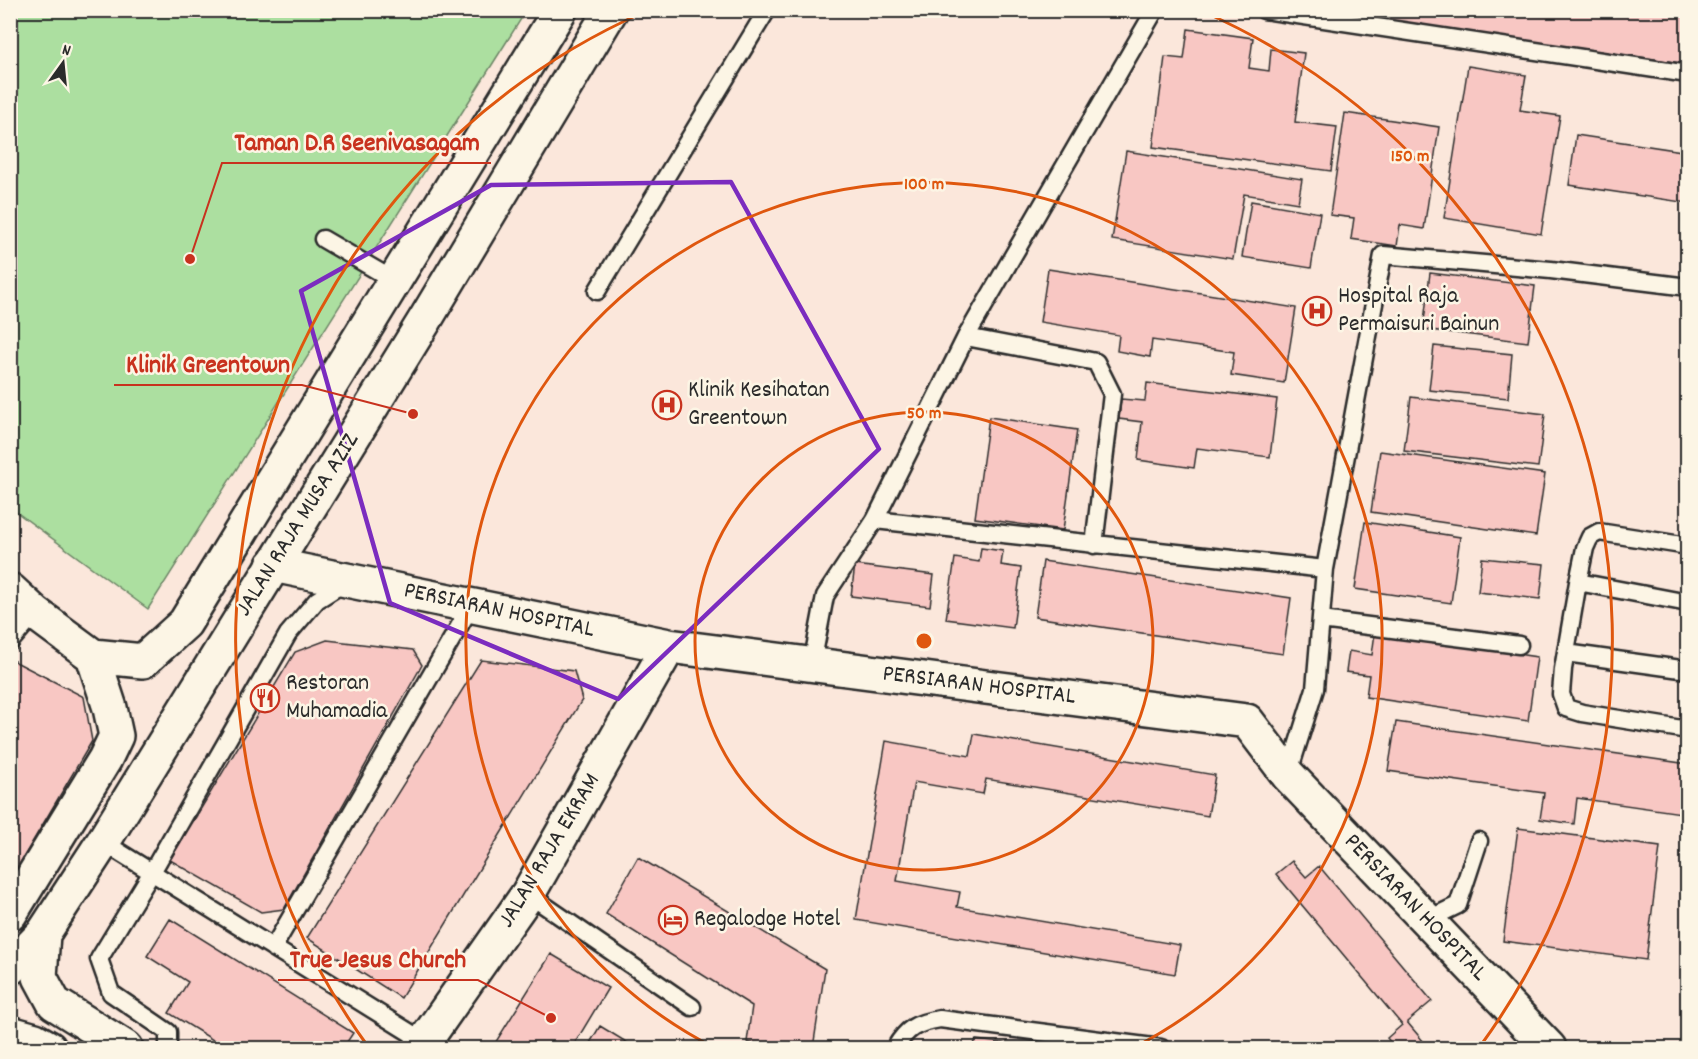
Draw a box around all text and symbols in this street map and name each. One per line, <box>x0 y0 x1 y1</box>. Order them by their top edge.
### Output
north arrow <box>33 33 93 93</box>
text: N <box>59 39 73 63</box>
callout: Taman D.R Seenivasagam <box>222 119 491 163</box>
text: Taman D.R Seenivasagam <box>234 126 480 163</box>
text: 150 m <box>1391 145 1429 170</box>
text: 100 m <box>904 173 944 198</box>
place label: Hospital Raja Permaisuri Bainun <box>1338 280 1499 342</box>
hospital icon: Hospital Raja Permaisuri Bainun <box>1301 295 1333 327</box>
callout: Klinik Greentown <box>114 341 302 385</box>
text: Klinik Greentown <box>126 348 290 385</box>
place label: Klinik Kesihatan Greentown <box>688 374 830 436</box>
hospital icon: Klinik Kesihatan Greentown <box>651 389 683 421</box>
text: 50 m <box>907 402 941 427</box>
street label: JALAN RAJA MUSA AZIZ <box>228 426 368 623</box>
street label: PERSIARAN HOSPITAL <box>400 574 598 648</box>
centre of rings <box>914 631 934 651</box>
street label: PERSIARAN HOSPITAL <box>881 657 1078 715</box>
place label: Restoran Muhamadia <box>286 667 388 729</box>
restaurant icon: Restoran Muhamadia <box>249 682 281 714</box>
street label: JALAN RAJA EKRAM <box>490 767 610 935</box>
street label: PERSIARAN HOSPITAL <box>1335 826 1495 990</box>
place label: Regalodge Hotel <box>694 903 841 937</box>
hotel icon: Regalodge Hotel <box>657 904 689 936</box>
callout: True Jesus Church <box>278 936 478 980</box>
text: True Jesus Church <box>290 943 466 980</box>

